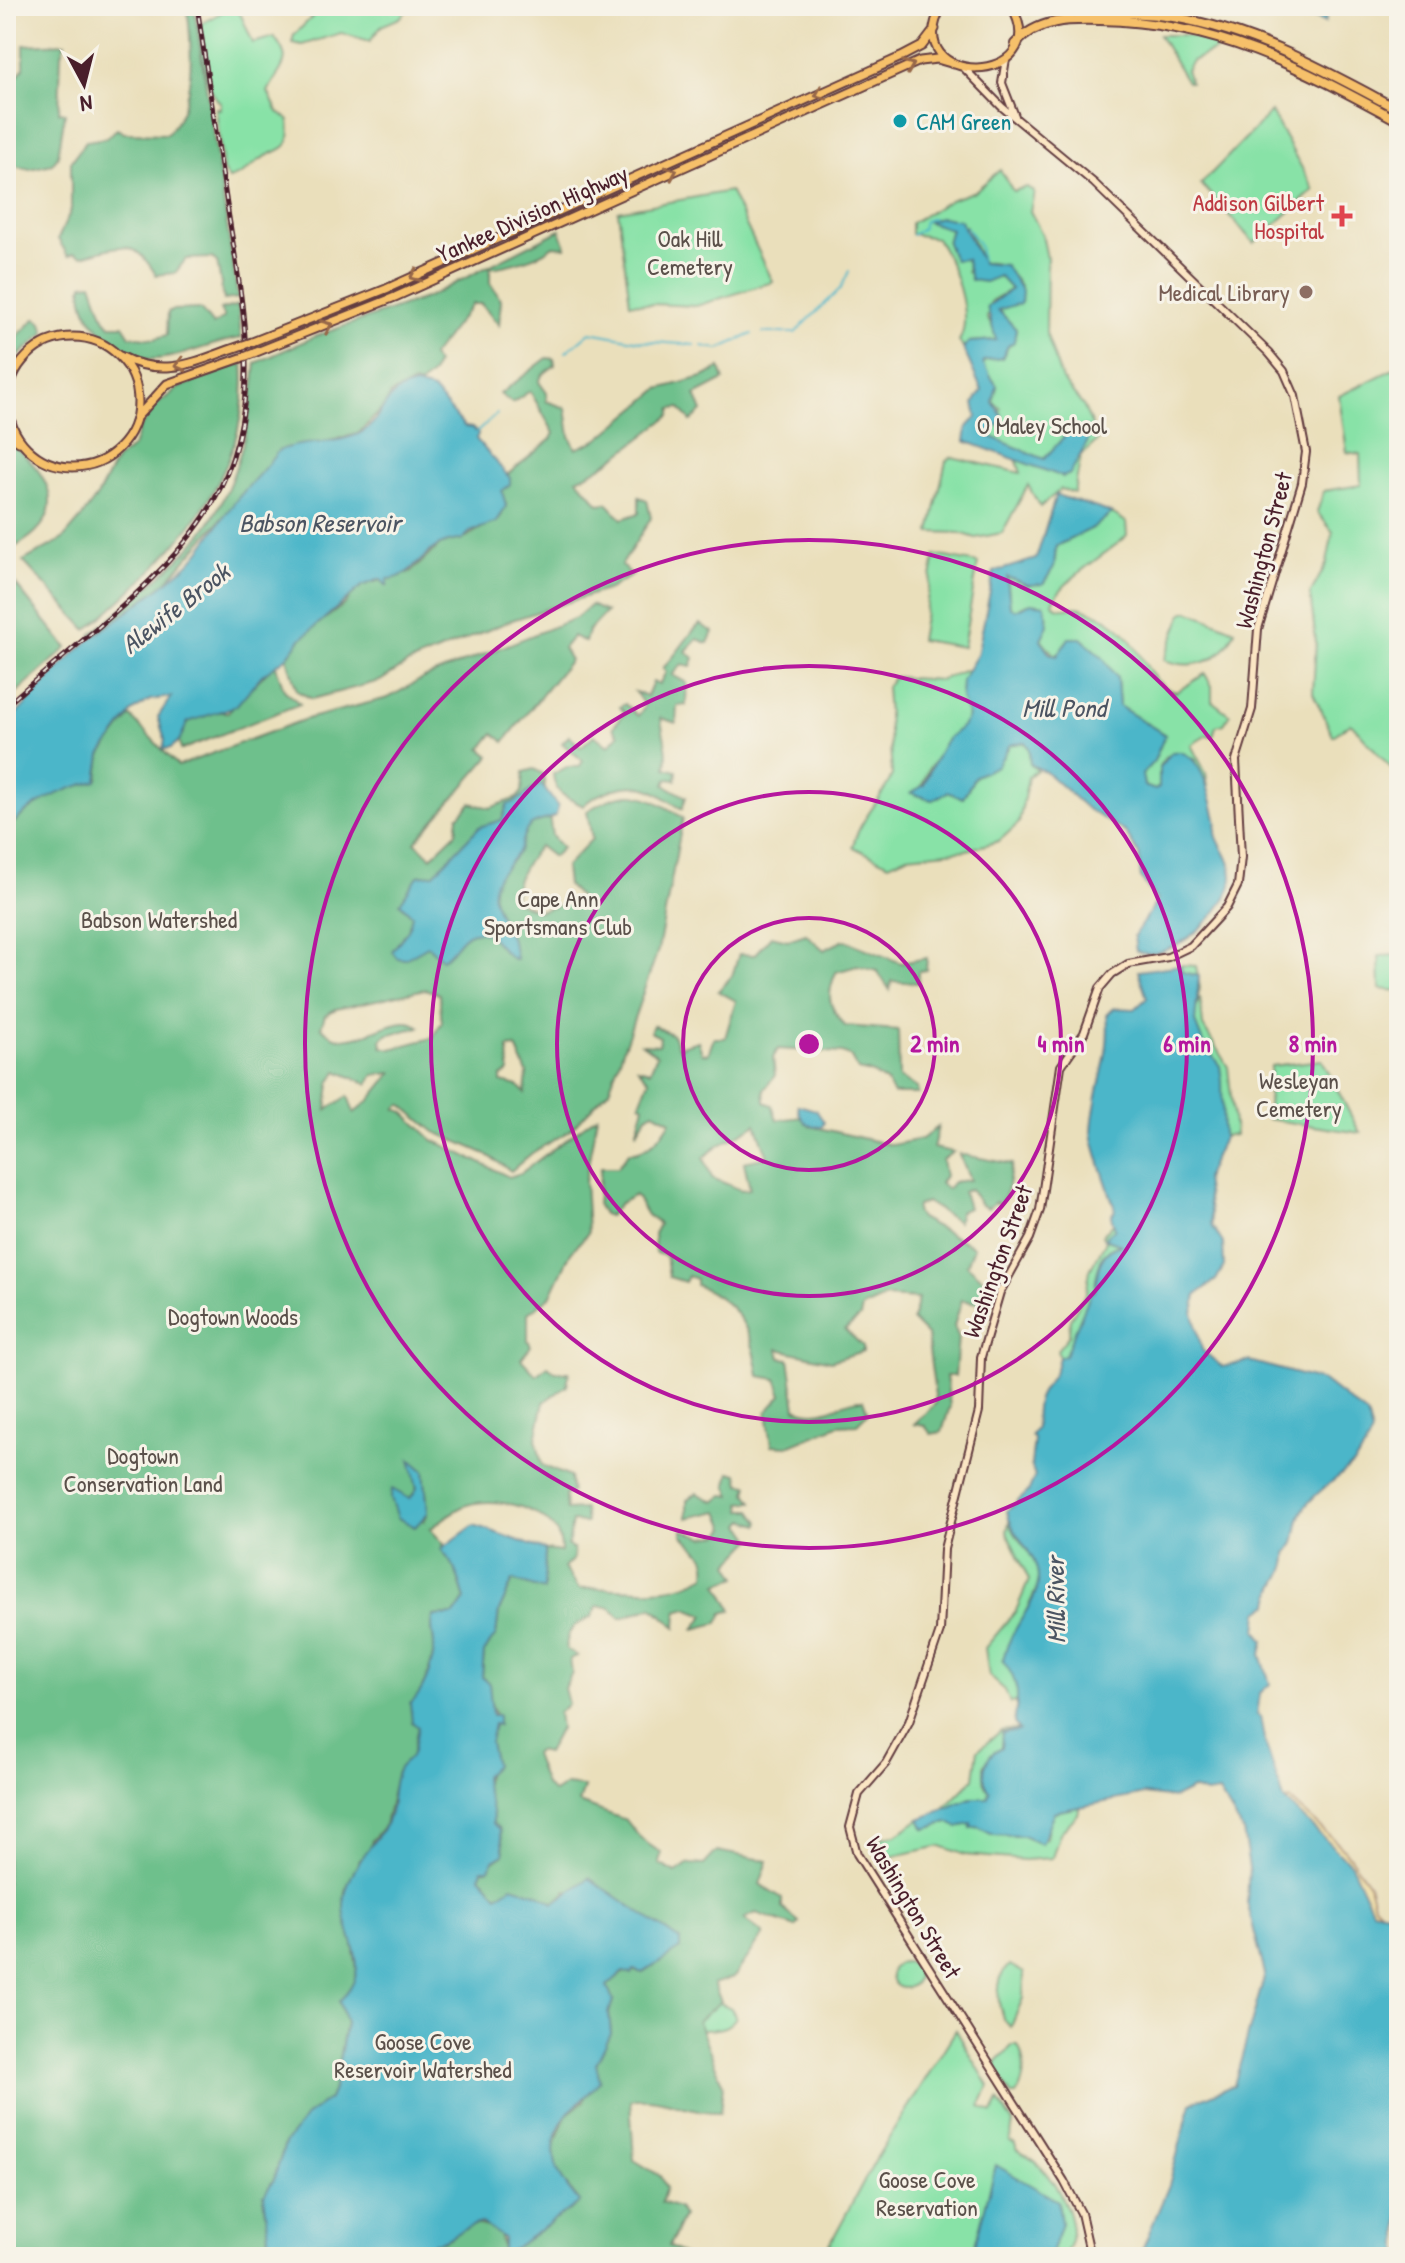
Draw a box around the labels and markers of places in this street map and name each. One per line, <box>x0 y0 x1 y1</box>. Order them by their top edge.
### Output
place label: CAM Green <box>916 105 1011 137</box>
marker: CAM Green <box>891 112 909 130</box>
place label: Addison Gilbert Hospital <box>1193 186 1325 246</box>
marker: Addison Gilbert Hospital <box>1331 205 1353 227</box>
place label: Medical Library <box>1159 276 1290 308</box>
marker: Medical Library <box>1297 283 1315 301</box>
centre of rings <box>795 1030 823 1058</box>

